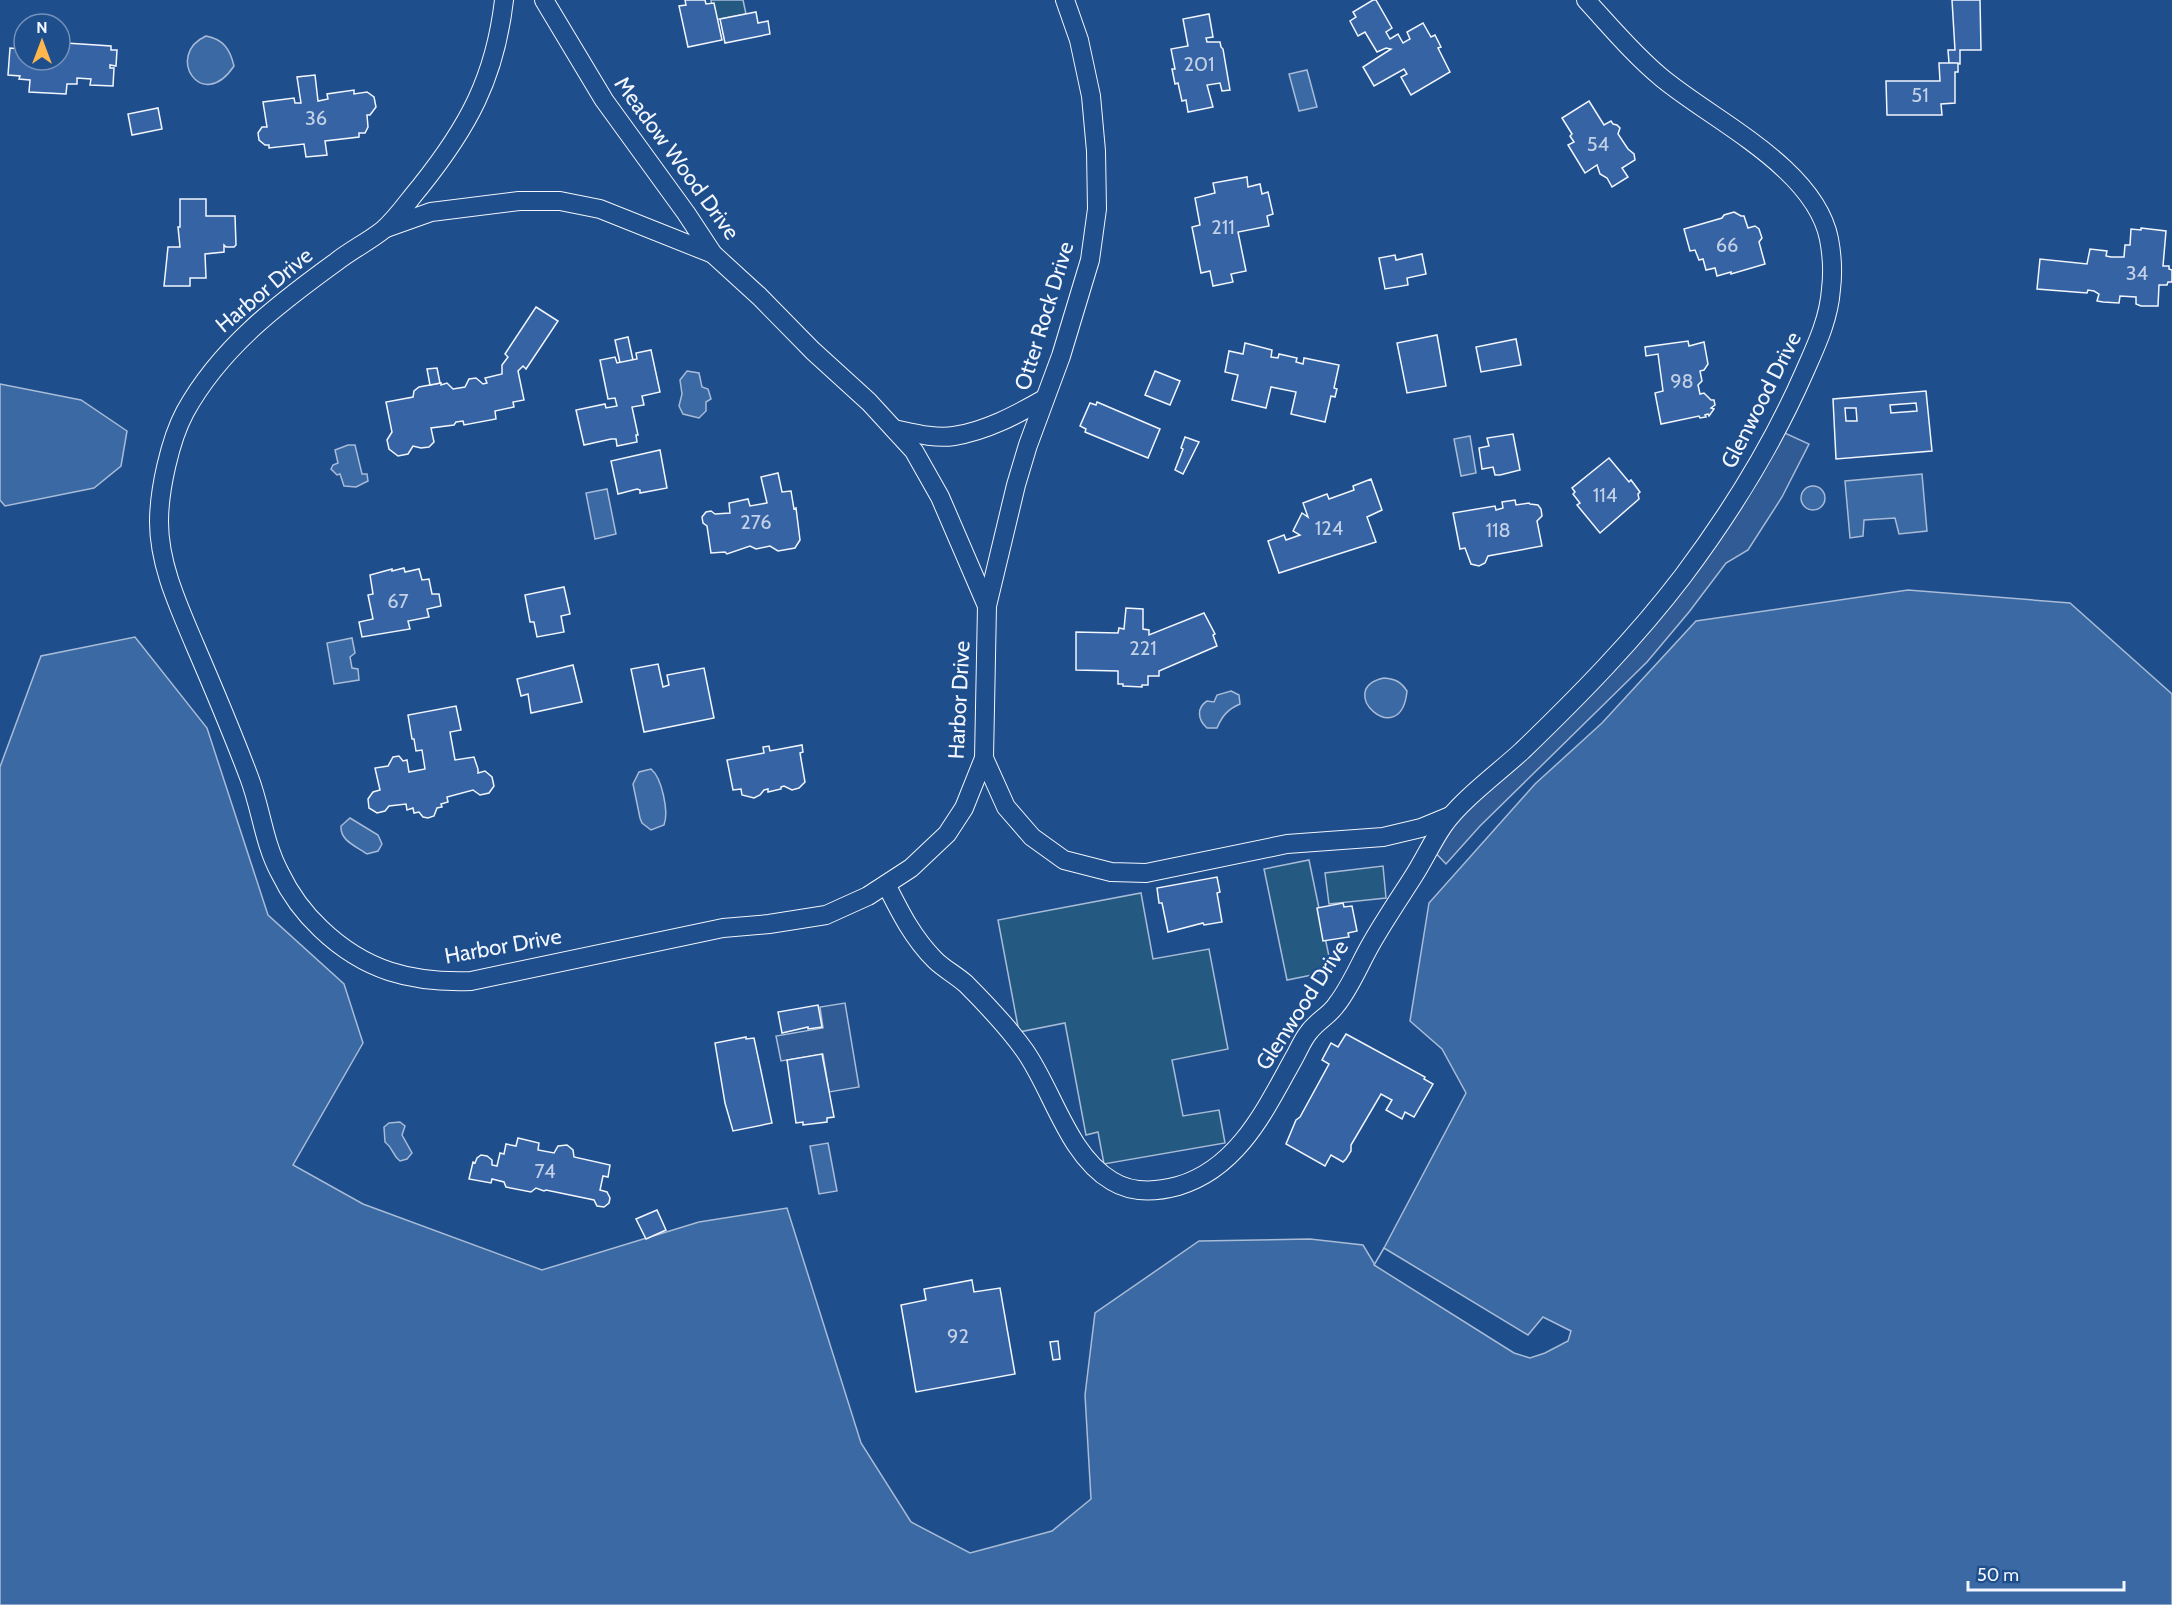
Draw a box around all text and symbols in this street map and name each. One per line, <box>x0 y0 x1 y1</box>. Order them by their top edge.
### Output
north arrow <box>12 12 72 72</box>
text: N <box>36 18 48 37</box>
house number: 201 <box>1184 52 1214 76</box>
street label: Meadow Wood Drive <box>609 71 745 245</box>
house number: 51 <box>1911 83 1929 107</box>
house number: 36 <box>305 106 327 130</box>
house number: 54 <box>1587 132 1610 156</box>
house number: 211 <box>1211 215 1235 239</box>
house number: 66 <box>1716 233 1738 257</box>
street label: Otter Rock Drive <box>1009 238 1079 394</box>
street label: Harbor Drive <box>210 242 318 338</box>
house number: 34 <box>2126 261 2149 285</box>
street label: Glenwood Drive <box>1715 327 1807 473</box>
house number: 98 <box>1670 369 1694 393</box>
house number: 114 <box>1593 483 1618 507</box>
house number: 276 <box>740 510 772 534</box>
house number: 124 <box>1315 516 1344 540</box>
house number: 118 <box>1485 518 1511 542</box>
house number: 67 <box>387 589 409 613</box>
house number: 221 <box>1129 636 1157 660</box>
street label: Harbor Drive <box>942 640 976 760</box>
street label: Harbor Drive <box>442 922 564 970</box>
street label: Glenwood Drive <box>1250 935 1354 1075</box>
house number: 74 <box>535 1159 556 1183</box>
house number: 92 <box>947 1324 969 1348</box>
scale bar <box>1968 1554 2124 1592</box>
text: 50 m <box>1977 1564 2019 1586</box>

